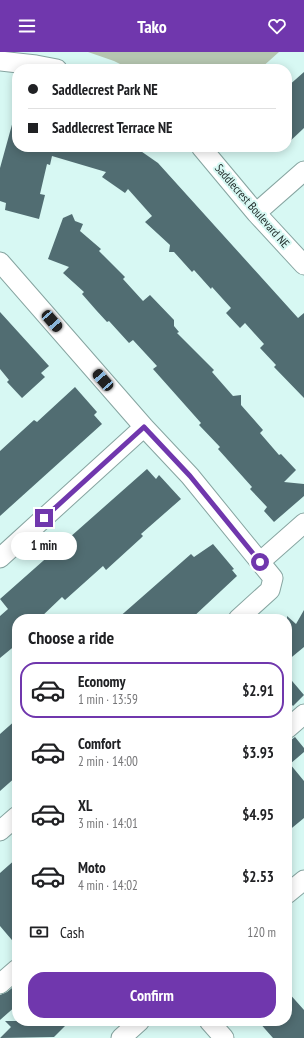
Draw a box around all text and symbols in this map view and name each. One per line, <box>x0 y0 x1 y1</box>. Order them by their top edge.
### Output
icon: menu <box>16 15 38 37</box>
text: Tako <box>137 15 167 38</box>
icon: heart <box>266 15 288 37</box>
text: Saddlecrest Park NE <box>52 80 158 99</box>
text: Saddlecrest Terrace NE <box>52 118 173 137</box>
street label: Saddlecrest Boulevard NE <box>212 161 293 251</box>
car <box>40 308 64 334</box>
car <box>91 367 115 393</box>
route end <box>35 509 53 527</box>
callout: 1 min <box>11 532 77 560</box>
text: 1 min <box>31 537 57 554</box>
route start <box>251 553 269 571</box>
text: Choose a ride <box>28 626 114 649</box>
icon: car <box>30 672 66 708</box>
text: Economy <box>78 672 126 691</box>
text: $2.91 <box>242 681 274 700</box>
text: 1 min · 13:59 <box>78 691 138 708</box>
icon: car <box>30 734 66 770</box>
text: Comfort <box>78 734 121 753</box>
text: $3.93 <box>242 743 274 762</box>
text: 2 min · 14:00 <box>78 753 138 770</box>
icon: car <box>30 796 66 832</box>
text: XL <box>78 796 92 815</box>
text: $4.95 <box>242 805 274 824</box>
text: 3 min · 14:01 <box>78 815 138 832</box>
icon: car <box>30 858 66 894</box>
text: Moto <box>78 858 106 877</box>
text: $2.53 <box>242 867 274 886</box>
text: 4 min · 14:02 <box>78 877 138 894</box>
icon: cash <box>28 921 50 943</box>
text: Cash <box>60 923 84 942</box>
text: 120 m <box>247 924 276 941</box>
button: Confirm <box>28 972 276 1018</box>

